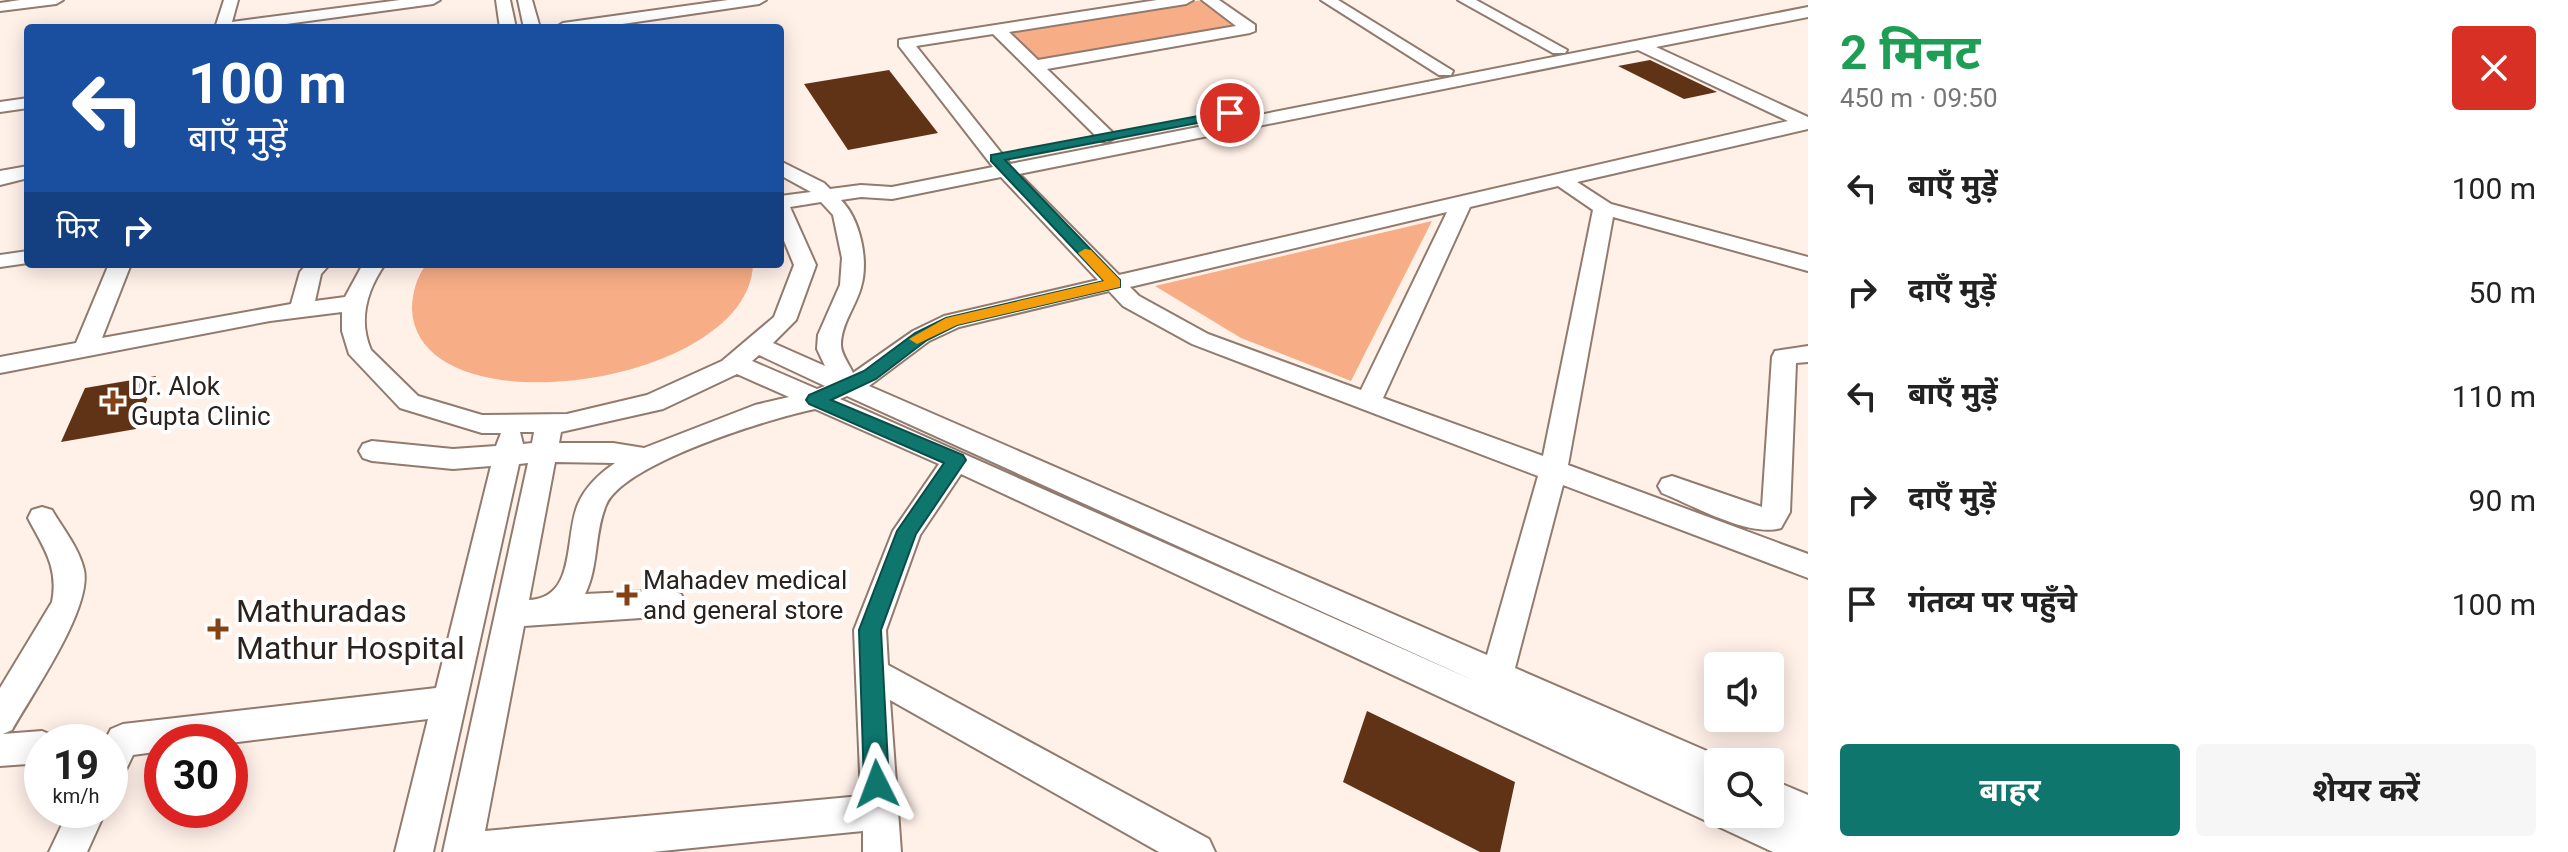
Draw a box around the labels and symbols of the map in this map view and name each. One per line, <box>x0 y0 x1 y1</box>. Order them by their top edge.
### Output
pin <box>1196 79 1264 147</box>
place label: Dr. Alok Gupta Clinic <box>131 371 271 431</box>
marker: Dr. Alok Gupta Clinic <box>102 390 124 412</box>
place label: Mahadev medical and general store <box>643 565 847 625</box>
marker: Mahadev medical and general store <box>618 586 636 604</box>
place label: Mathuradas Mathur Hospital <box>236 592 465 667</box>
marker: Mathuradas Mathur Hospital <box>207 618 229 640</box>
speed limit sign: 30 <box>144 724 248 828</box>
position arrow <box>835 742 919 826</box>

